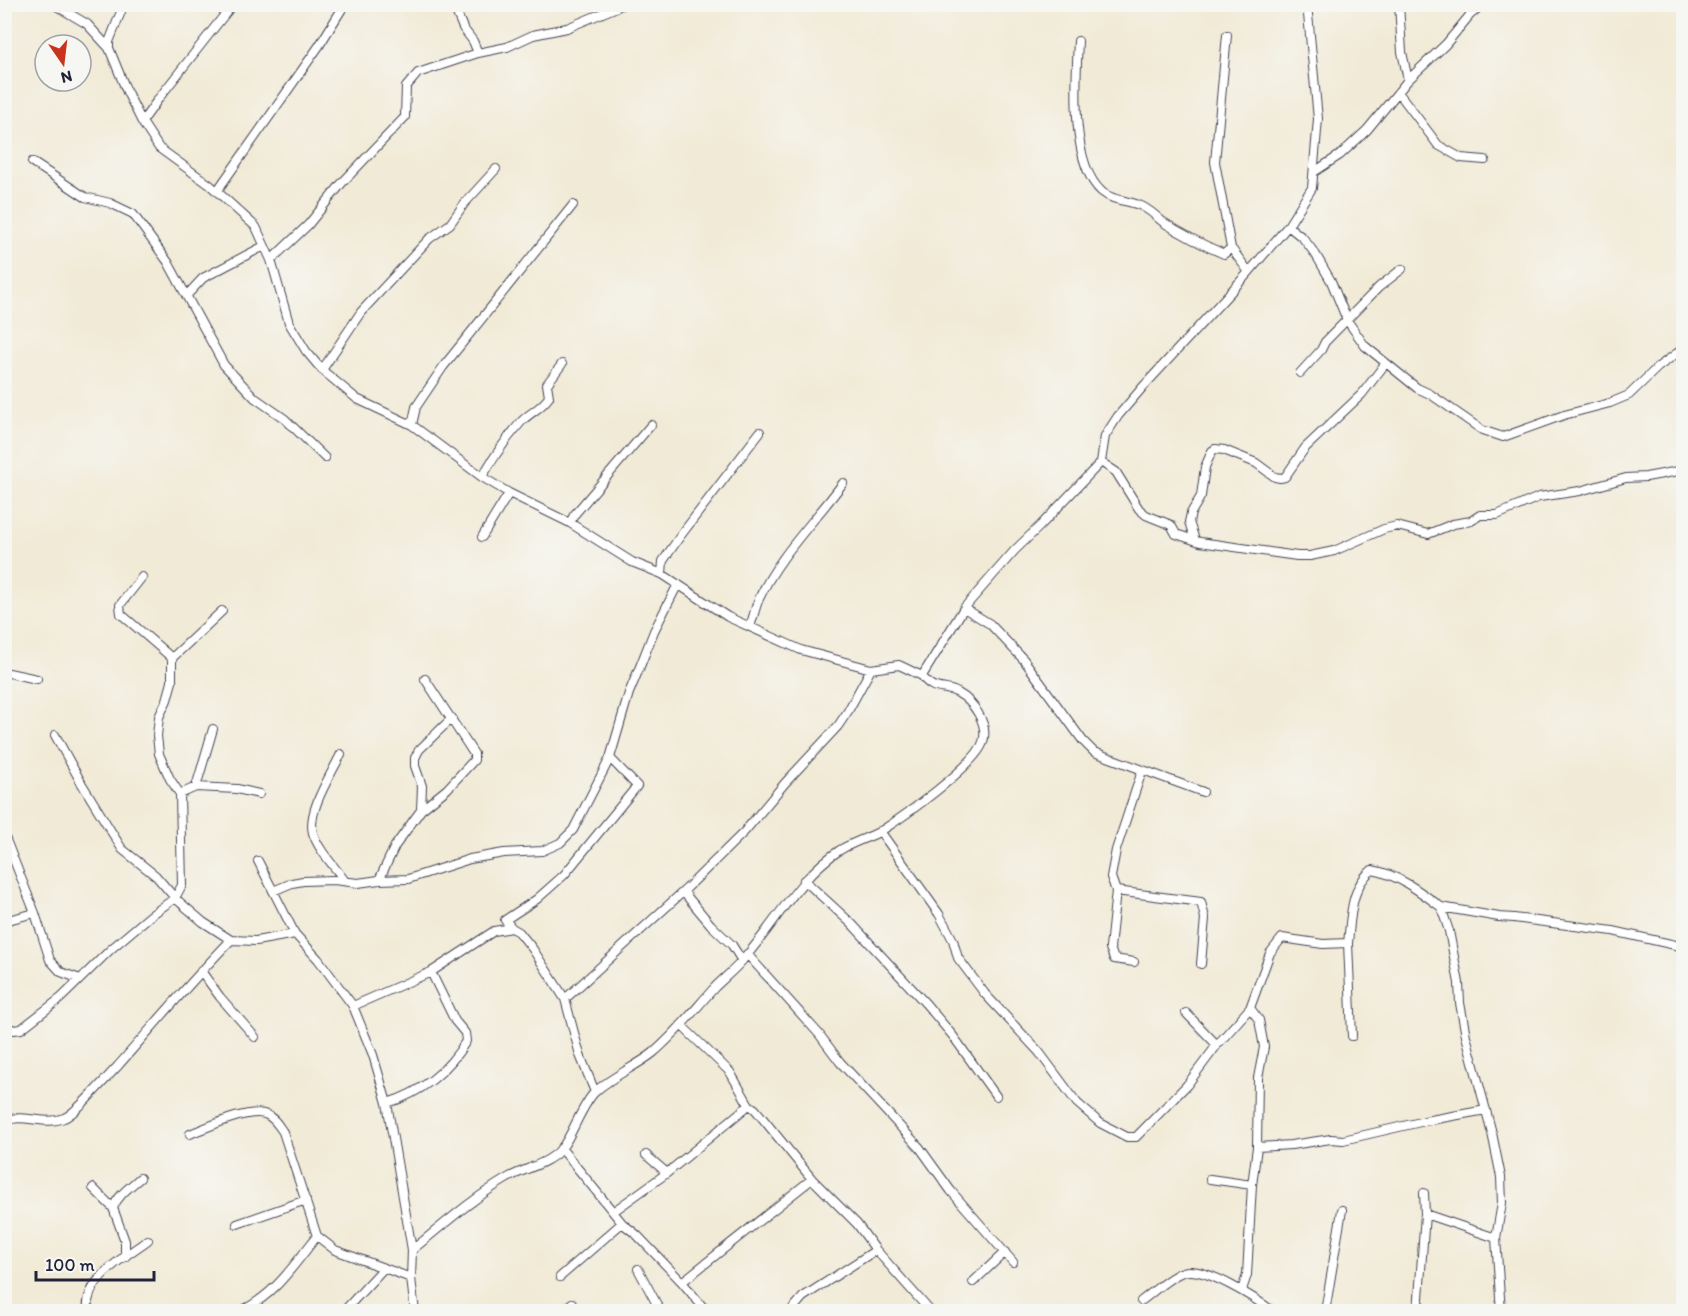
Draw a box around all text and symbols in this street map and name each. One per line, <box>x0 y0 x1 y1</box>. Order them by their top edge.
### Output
north arrow <box>33 33 93 93</box>
text: N <box>59 67 74 88</box>
scale bar <box>36 1244 154 1282</box>
text: 100 m <box>45 1254 95 1276</box>

